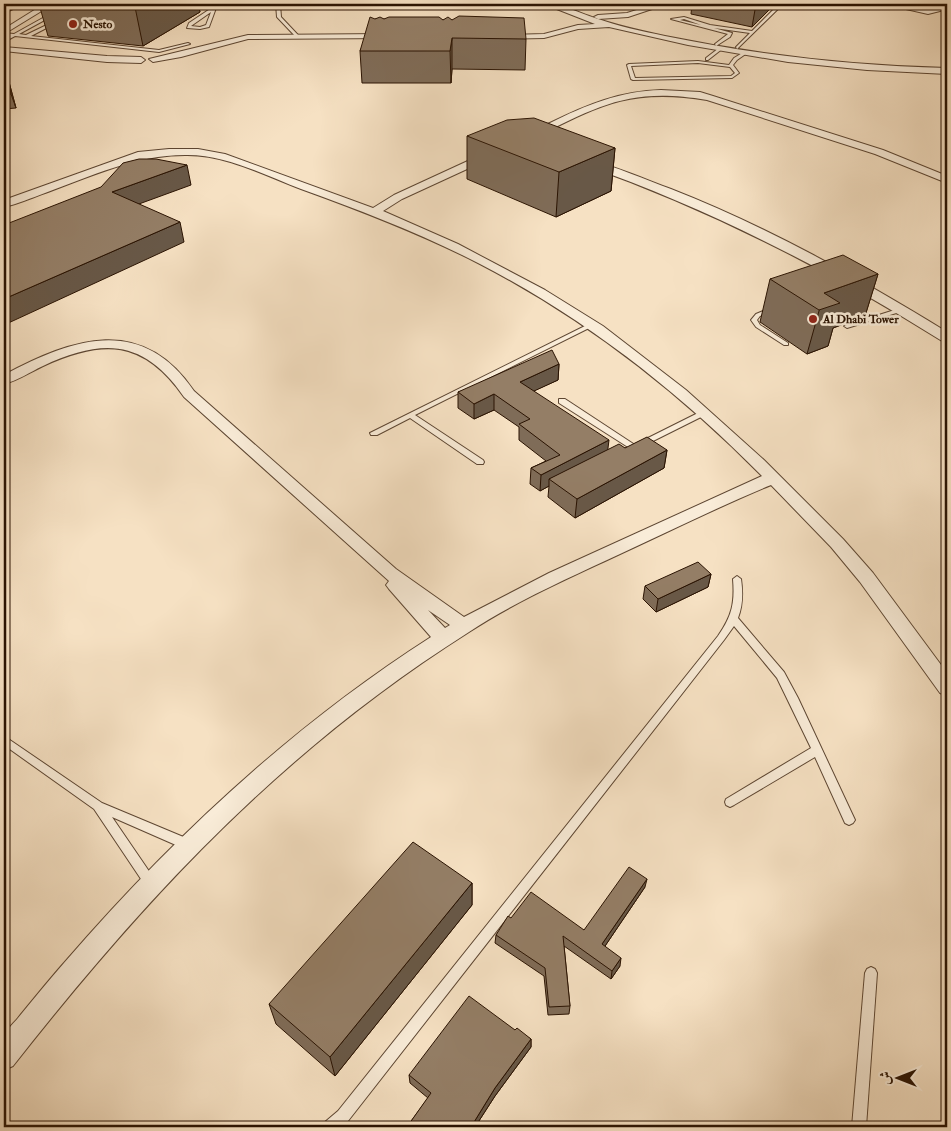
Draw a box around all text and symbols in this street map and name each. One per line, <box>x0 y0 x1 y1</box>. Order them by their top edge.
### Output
place label: Nesto <box>82 17 112 32</box>
marker: Nesto <box>67 18 79 30</box>
place label: Al Dhabi Tower <box>822 312 899 327</box>
marker: Al Dhabi Tower <box>807 313 819 325</box>
north arrow <box>874 1054 924 1104</box>
text: ش <box>877 1071 894 1085</box>

